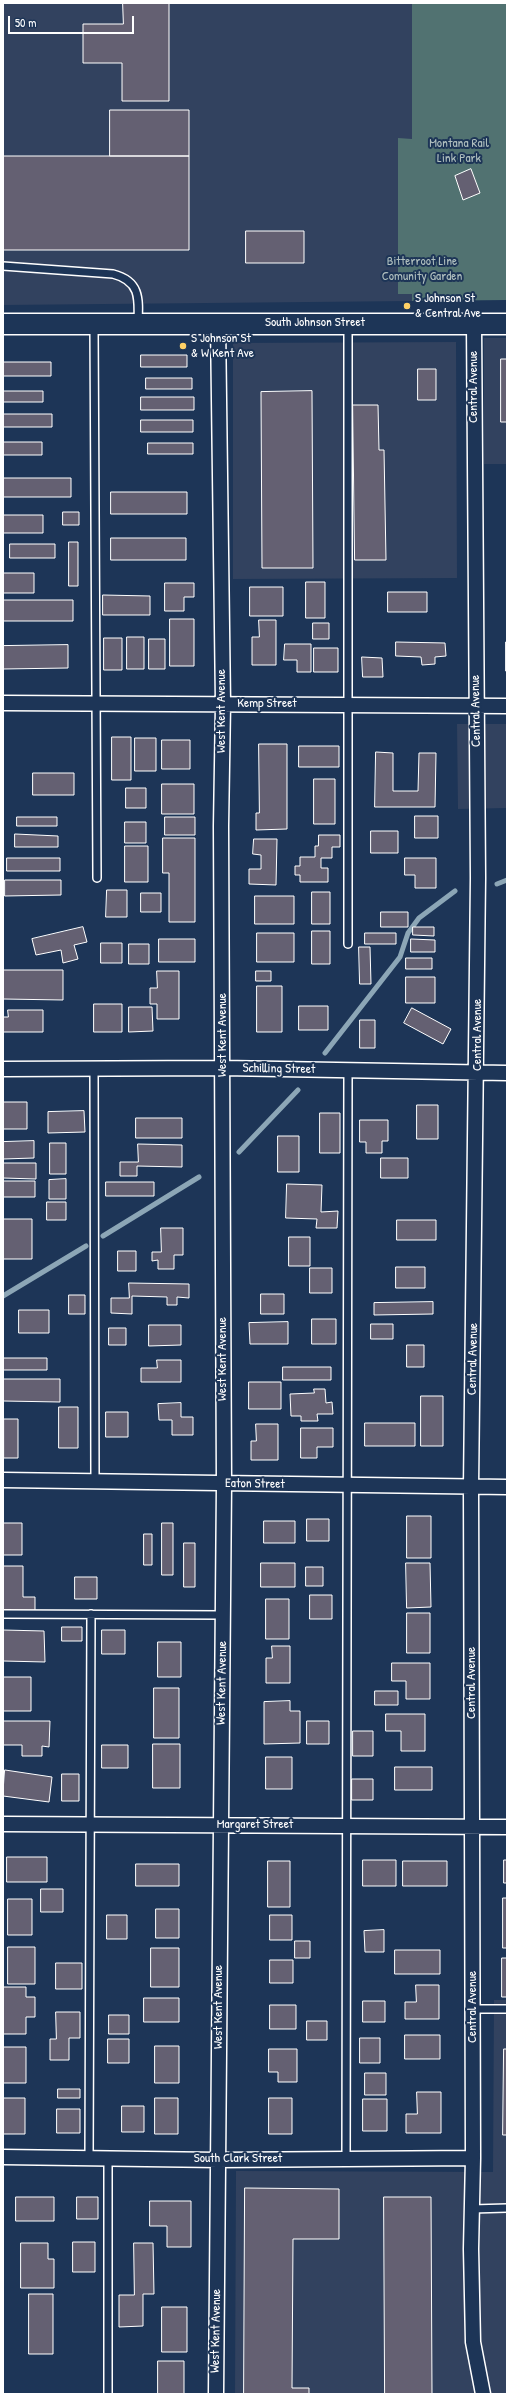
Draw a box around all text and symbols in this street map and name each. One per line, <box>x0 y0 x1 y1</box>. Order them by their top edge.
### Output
scale bar <box>10 8 136 34</box>
text: 50 m <box>15 14 36 31</box>
park label: Montana Rail Link Park <box>429 136 489 167</box>
park label: Bitterroot Line Comunity Garden <box>382 254 462 285</box>
place label: S Johnson St & Central Ave <box>415 291 481 322</box>
marker: S Johnson St & Central Ave <box>402 301 412 311</box>
street label: South Johnson Street <box>265 315 365 331</box>
place label: S Johnson St & W Kent Ave <box>191 331 254 362</box>
marker: S Johnson St & W Kent Ave <box>178 341 188 351</box>
street label: Central Avenue <box>466 351 482 423</box>
street label: West Kent Avenue <box>214 669 230 753</box>
street label: Central Avenue <box>468 675 484 747</box>
street label: Kemp Street <box>237 696 297 712</box>
street label: West Kent Avenue <box>215 993 231 1077</box>
street label: Central Avenue <box>470 999 486 1071</box>
street label: Schilling Street <box>242 1061 316 1077</box>
street label: West Kent Avenue <box>215 1317 231 1401</box>
street label: Central Avenue <box>465 1323 481 1395</box>
street label: Eaton Street <box>225 1476 285 1492</box>
street label: West Kent Avenue <box>213 1641 231 1725</box>
street label: Central Avenue <box>464 1647 480 1719</box>
street label: Margaret Street <box>217 1817 293 1833</box>
street label: West Kent Avenue <box>211 1965 227 2049</box>
street label: Central Avenue <box>465 1971 481 2043</box>
street label: South Clark Street <box>194 2151 282 2167</box>
street label: West Kent Avenue <box>207 2289 225 2373</box>

